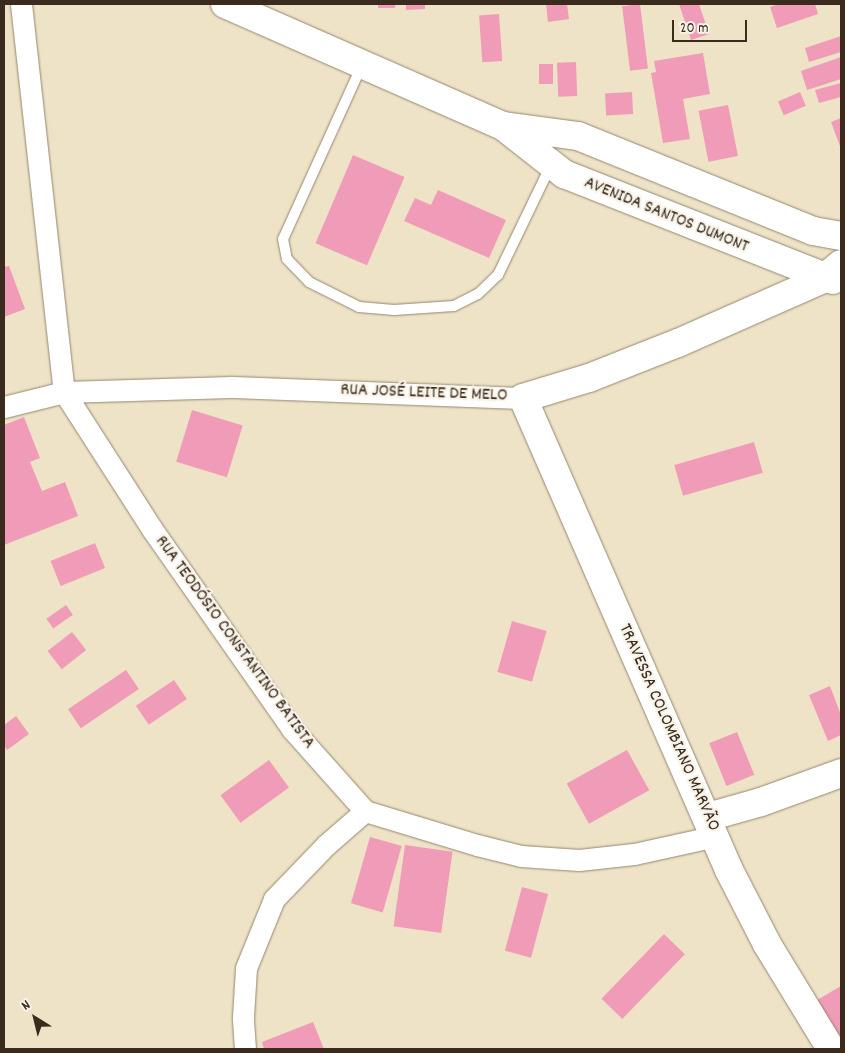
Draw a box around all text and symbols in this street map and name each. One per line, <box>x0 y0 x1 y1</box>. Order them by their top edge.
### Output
scale bar <box>675 10 750 42</box>
text: 20 m <box>680 18 708 40</box>
street label: AVENIDA SANTOS DUMONT <box>581 173 751 259</box>
street label: RUA JOSÉ LEITE DE MELO <box>340 380 508 408</box>
street label: RUA TEODÓSIO CONSTANTINO BATISTA <box>149 532 319 754</box>
street label: TRAVESSA COLOMBIANO MARVÃO <box>612 621 724 835</box>
north arrow <box>10 993 60 1043</box>
text: N <box>17 996 35 1016</box>

